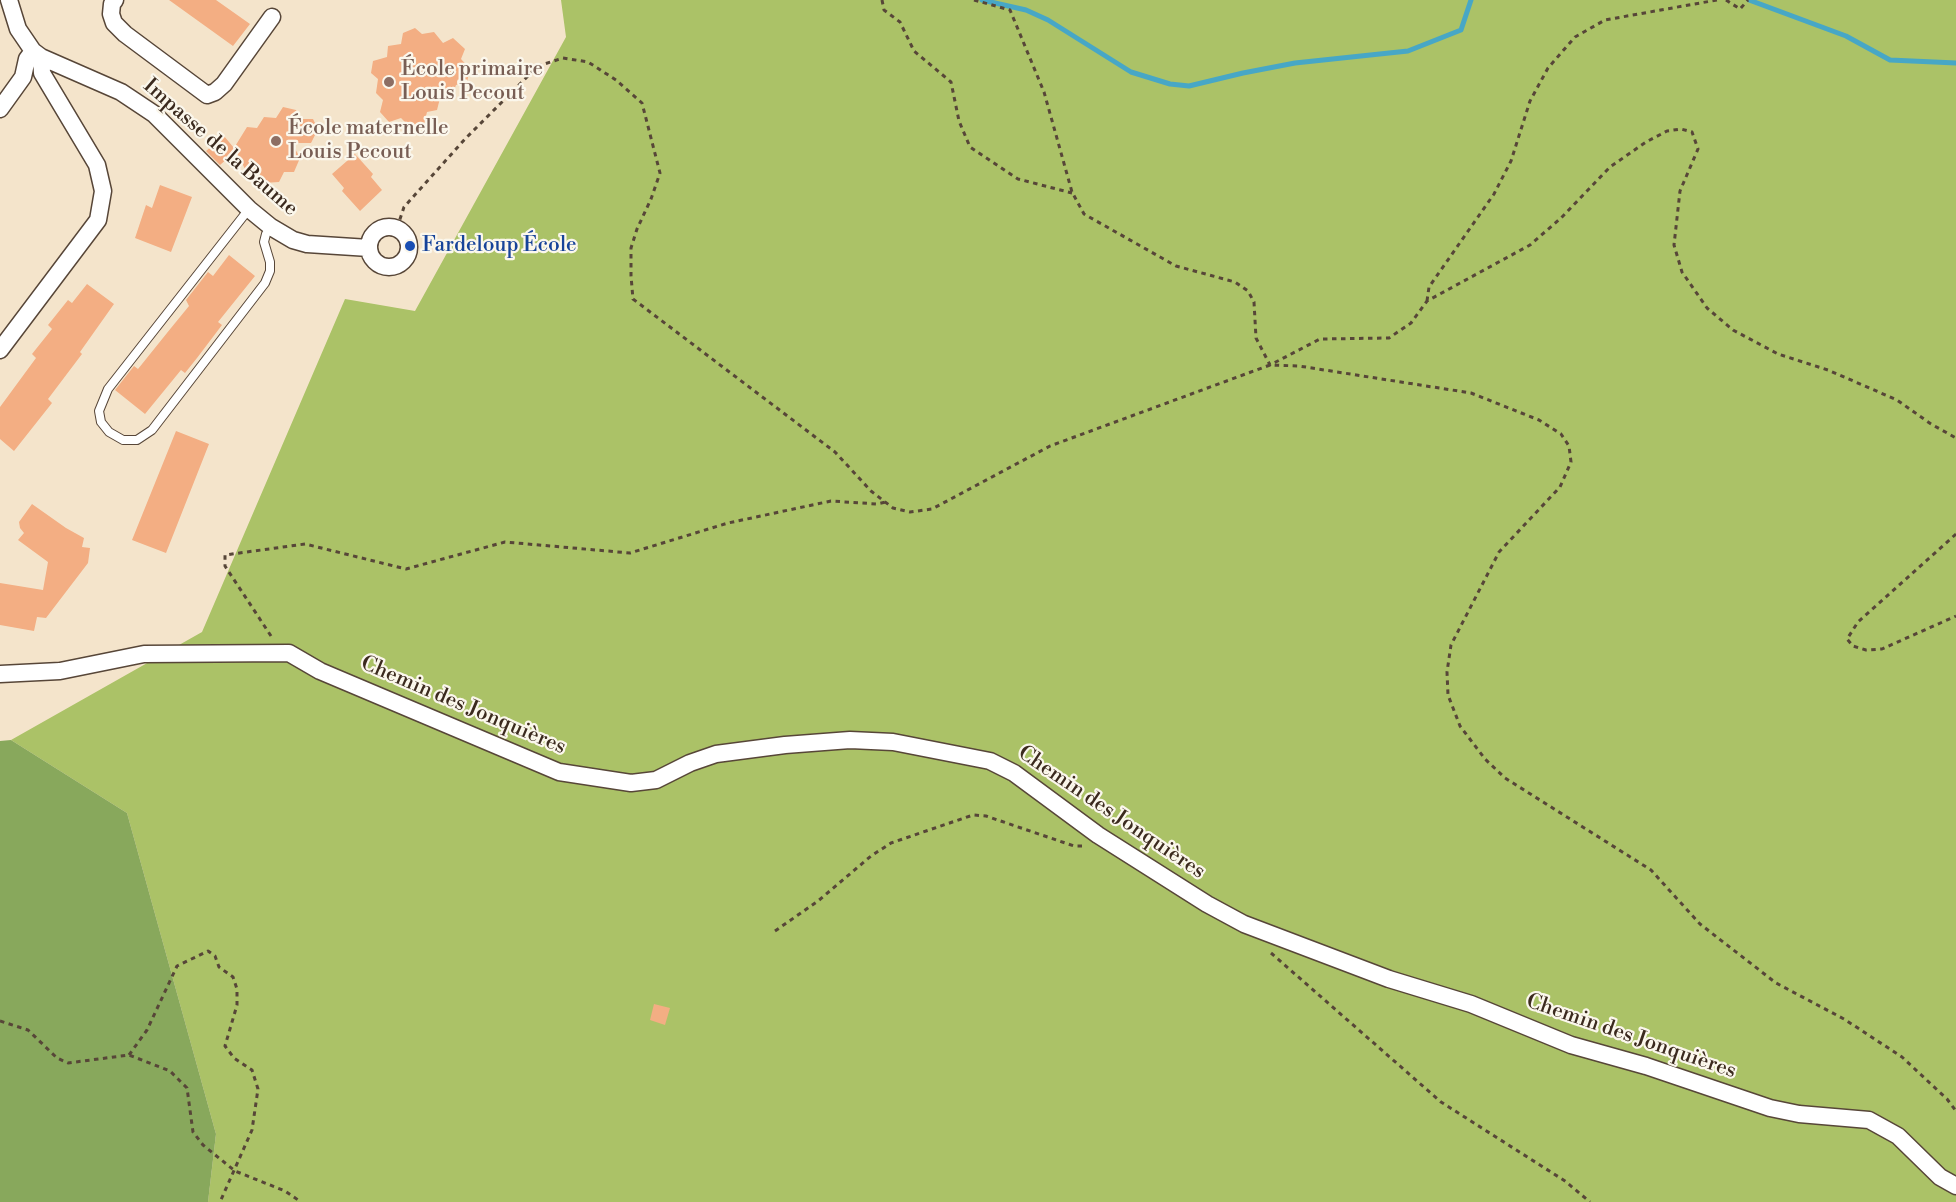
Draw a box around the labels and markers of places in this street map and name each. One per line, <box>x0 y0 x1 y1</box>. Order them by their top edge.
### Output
place label: École primaire Louis Pecout <box>401 57 543 107</box>
marker: École primaire Louis Pecout <box>382 75 396 89</box>
place label: École maternelle Louis Pecout <box>288 116 449 166</box>
marker: École maternelle Louis Pecout <box>269 134 283 148</box>
place label: Fardeloup École <box>422 233 577 259</box>
marker: Fardeloup École <box>403 239 417 253</box>

